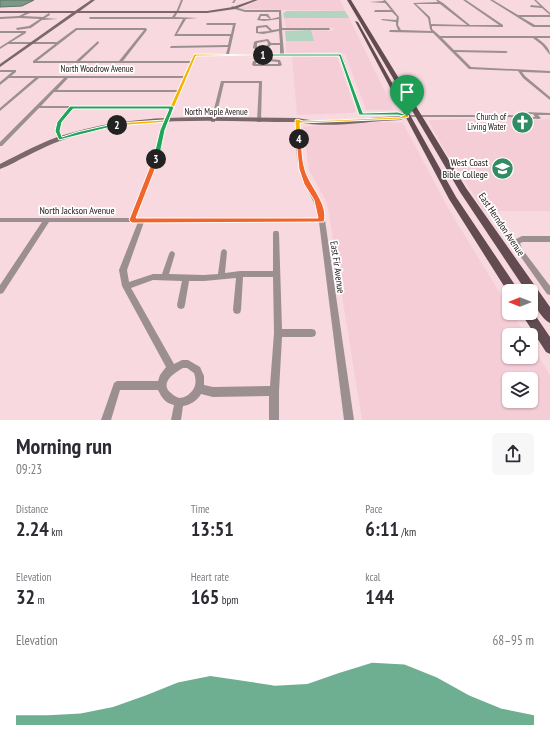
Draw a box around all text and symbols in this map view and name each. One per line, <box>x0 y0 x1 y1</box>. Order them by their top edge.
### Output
pin: 1 <box>253 45 273 65</box>
text: 1 <box>260 48 266 62</box>
street label: North Woodrow Avenue <box>61 63 134 74</box>
pin <box>390 75 424 116</box>
icon: arrive <box>396 81 418 103</box>
street label: North Maple Avenue <box>184 106 248 117</box>
church icon: Church of Living Water <box>509 109 535 135</box>
place label: Church of Living Water <box>467 111 507 132</box>
pin: 2 <box>107 115 127 135</box>
text: 2 <box>114 118 120 132</box>
pin: 4 <box>289 129 309 149</box>
text: 4 <box>296 132 302 146</box>
pin: 3 <box>146 149 166 169</box>
text: 3 <box>153 152 159 166</box>
school or university icon: West Coast Bible College <box>490 155 516 181</box>
place label: West Coast Bible College <box>442 156 488 181</box>
street label: East Herndon Avenue <box>476 190 527 258</box>
street label: North Jackson Avenue <box>39 204 115 217</box>
street label: East Fir Avenue <box>327 240 348 294</box>
north arrow <box>502 284 538 320</box>
map controls <box>502 284 538 408</box>
button: locate <box>502 328 538 364</box>
button: layers <box>502 372 538 408</box>
text: Morning run <box>16 432 112 460</box>
button: share <box>492 433 534 475</box>
text: 09:23 <box>16 461 42 478</box>
text: Distance <box>16 502 48 516</box>
text: Time <box>191 502 210 516</box>
text: Pace <box>365 502 383 516</box>
text: 2.24 <box>16 516 49 542</box>
text: 13:51 <box>191 516 234 542</box>
text: 6:11 <box>365 516 399 542</box>
text: km <box>49 525 63 539</box>
text: /km <box>399 525 416 539</box>
text: Elevation <box>16 570 51 584</box>
text: Heart rate <box>191 570 229 584</box>
text: kcal <box>365 570 380 584</box>
text: 32 <box>16 584 35 610</box>
text: 165 <box>191 584 219 610</box>
text: 144 <box>365 584 394 610</box>
text: m <box>35 593 45 607</box>
text: bpm <box>219 593 238 607</box>
text: Elevation <box>16 632 58 649</box>
text: 68–95 m <box>492 632 534 649</box>

